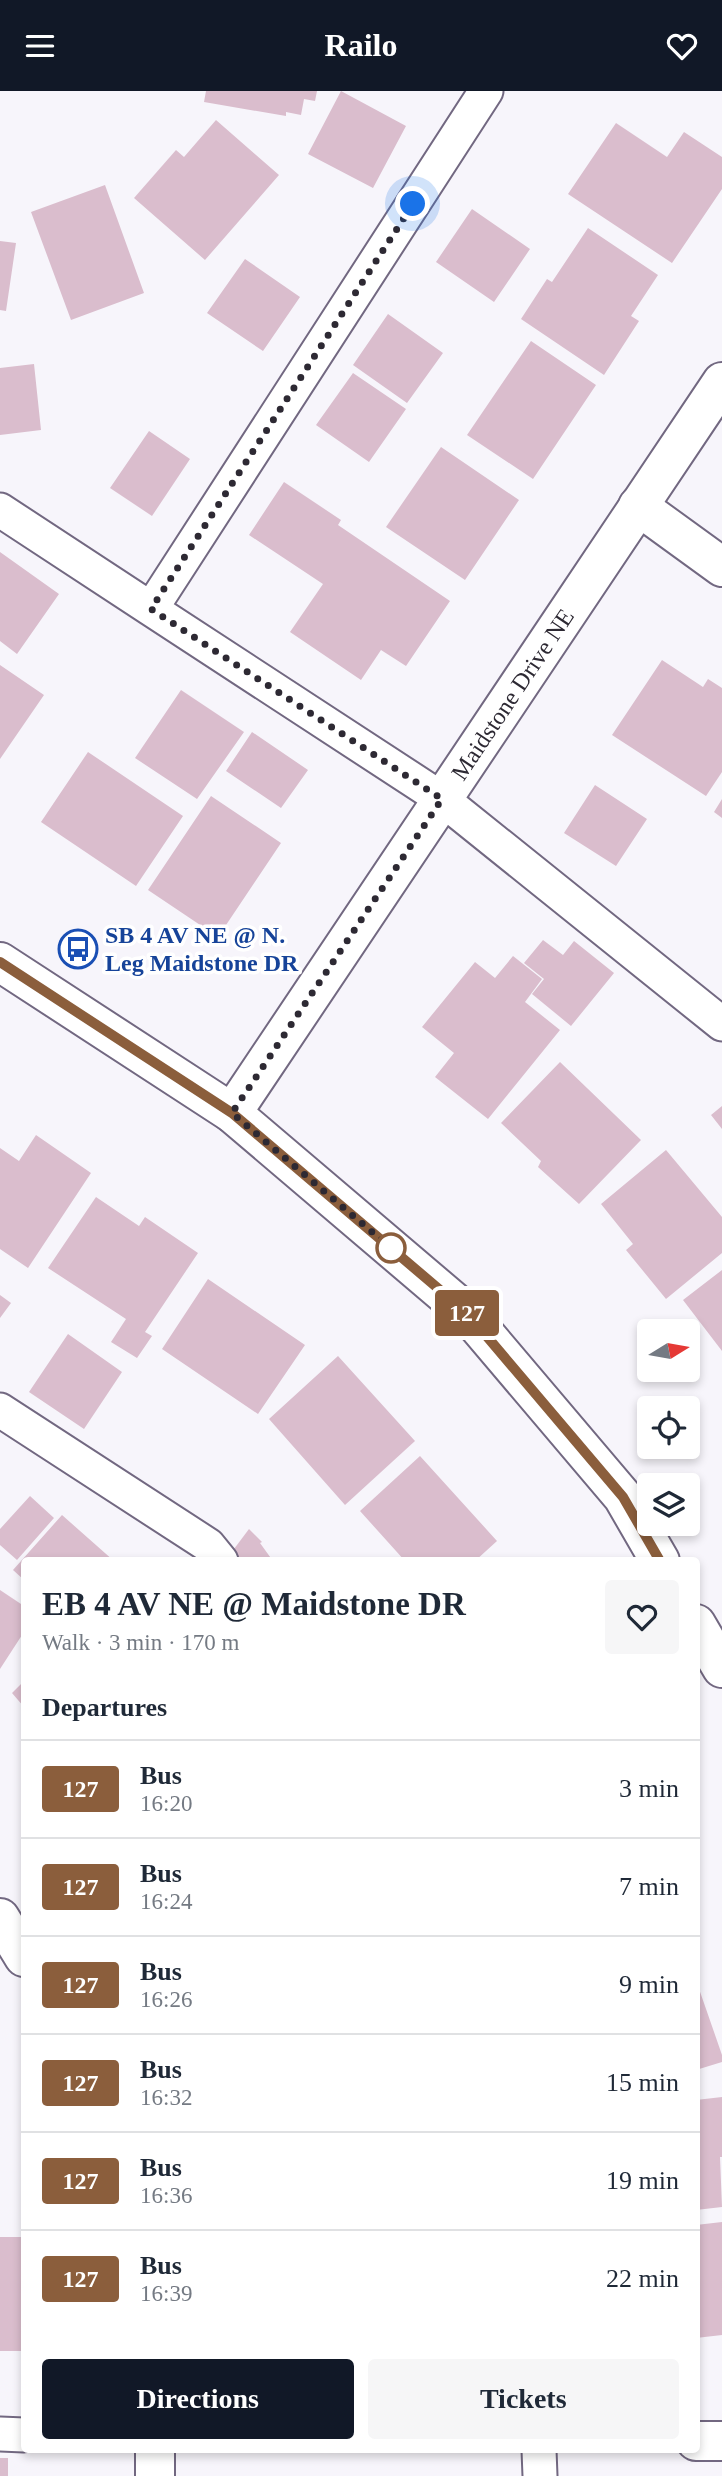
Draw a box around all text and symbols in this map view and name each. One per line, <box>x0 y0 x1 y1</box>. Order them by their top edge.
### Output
icon: menu <box>21 27 59 65</box>
text: Railo <box>325 27 397 63</box>
icon: heart <box>663 27 701 65</box>
your location <box>395 186 430 221</box>
street label: Maidstone Drive NE <box>446 604 579 785</box>
place label: SB 4 AV NE @ N. Leg Maidstone DR <box>105 922 299 976</box>
bus stop icon: SB 4 AV NE @ N. Leg Maidstone DR <box>57 928 99 970</box>
unlabelled marker <box>376 1233 406 1263</box>
line badge: 127 <box>427 1290 507 1336</box>
text: 127 <box>449 1300 485 1326</box>
north arrow <box>637 1319 700 1383</box>
map controls <box>637 1319 700 1536</box>
button: locate <box>637 1396 700 1459</box>
button: layers <box>637 1473 700 1536</box>
button: heart <box>605 1580 679 1654</box>
text: EB 4 AV NE @ Maidstone DR <box>42 1586 466 1622</box>
text: Walk · 3 min · 170 m <box>42 1630 239 1655</box>
text: Departures <box>42 1693 167 1722</box>
text: Bus <box>140 1761 182 1790</box>
text: 3 min <box>619 1774 679 1803</box>
text: 127 <box>63 1776 99 1802</box>
text: 16:20 <box>140 1791 192 1816</box>
text: Bus <box>140 1859 182 1888</box>
text: 7 min <box>619 1872 679 1901</box>
text: 127 <box>63 1874 99 1900</box>
text: 16:24 <box>140 1889 192 1914</box>
text: Bus <box>140 1957 182 1986</box>
text: 9 min <box>619 1970 679 1999</box>
text: 127 <box>63 1972 99 1998</box>
text: 16:26 <box>140 1987 192 2012</box>
text: Bus <box>140 2055 182 2084</box>
text: 15 min <box>606 2068 679 2097</box>
text: 127 <box>63 2070 99 2096</box>
text: 16:32 <box>140 2085 192 2110</box>
text: Bus <box>140 2153 182 2182</box>
text: 19 min <box>606 2166 679 2195</box>
text: 127 <box>63 2168 99 2194</box>
text: 16:36 <box>140 2183 192 2208</box>
text: Bus <box>140 2251 182 2280</box>
text: 22 min <box>606 2264 679 2293</box>
text: 127 <box>63 2266 99 2292</box>
text: 16:39 <box>140 2281 192 2306</box>
button: Directions <box>42 2359 354 2439</box>
button: Tickets <box>368 2359 679 2439</box>

